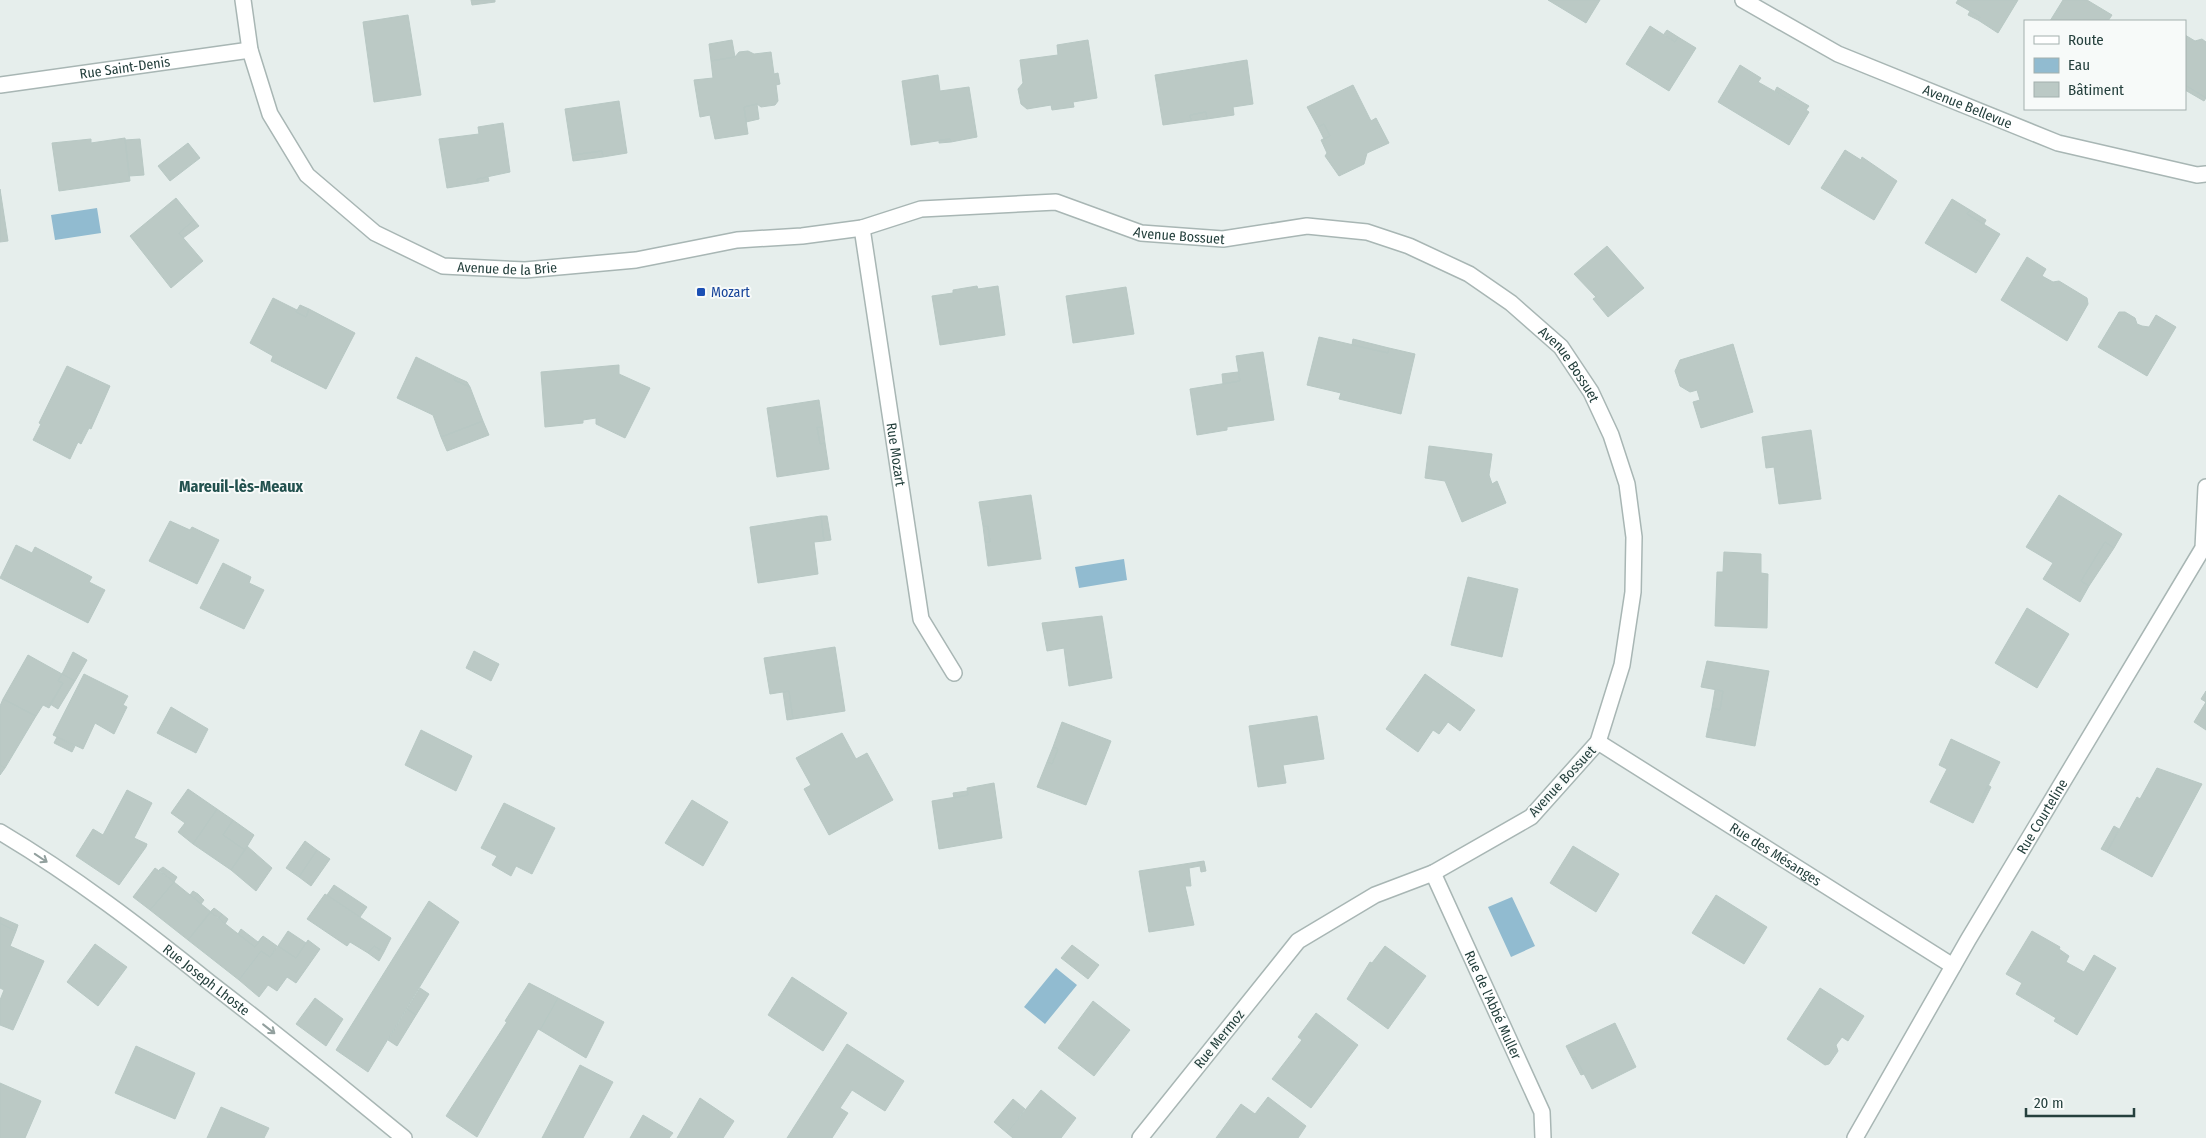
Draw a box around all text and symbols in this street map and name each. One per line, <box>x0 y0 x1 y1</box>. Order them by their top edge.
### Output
legend <box>2024 20 2186 110</box>
text: Route <box>2068 31 2104 49</box>
street label: Rue Saint-Denis <box>79 53 171 83</box>
text: Eau <box>2068 56 2090 74</box>
street label: Avenue Bellevue <box>1920 81 2015 133</box>
text: Bâtiment <box>2068 81 2124 99</box>
street label: Avenue Bossuet <box>1131 223 1226 248</box>
street label: Avenue de la Brie <box>457 259 558 279</box>
place label: Mozart <box>711 284 750 301</box>
marker: Mozart <box>695 286 707 298</box>
street label: Avenue Bossuet <box>1535 323 1603 405</box>
street label: Rue Mozart <box>882 422 909 488</box>
district label: Mareuil-lès-Meaux <box>179 477 304 496</box>
street label: Avenue Bossuet <box>1525 742 1600 820</box>
street label: Rue Courteline <box>2013 776 2072 857</box>
street label: Rue des Mésanges <box>1726 819 1824 890</box>
one-way arrow <box>34 853 48 863</box>
street label: Rue Joseph Lhoste <box>159 941 253 1019</box>
street label: Rue de l'Abbé Muller <box>1461 948 1525 1062</box>
street label: Rue Mermoz <box>1191 1006 1248 1072</box>
one-way arrow <box>262 1023 275 1034</box>
scale bar <box>2026 1086 2134 1118</box>
text: 20 m <box>2034 1094 2064 1112</box>

